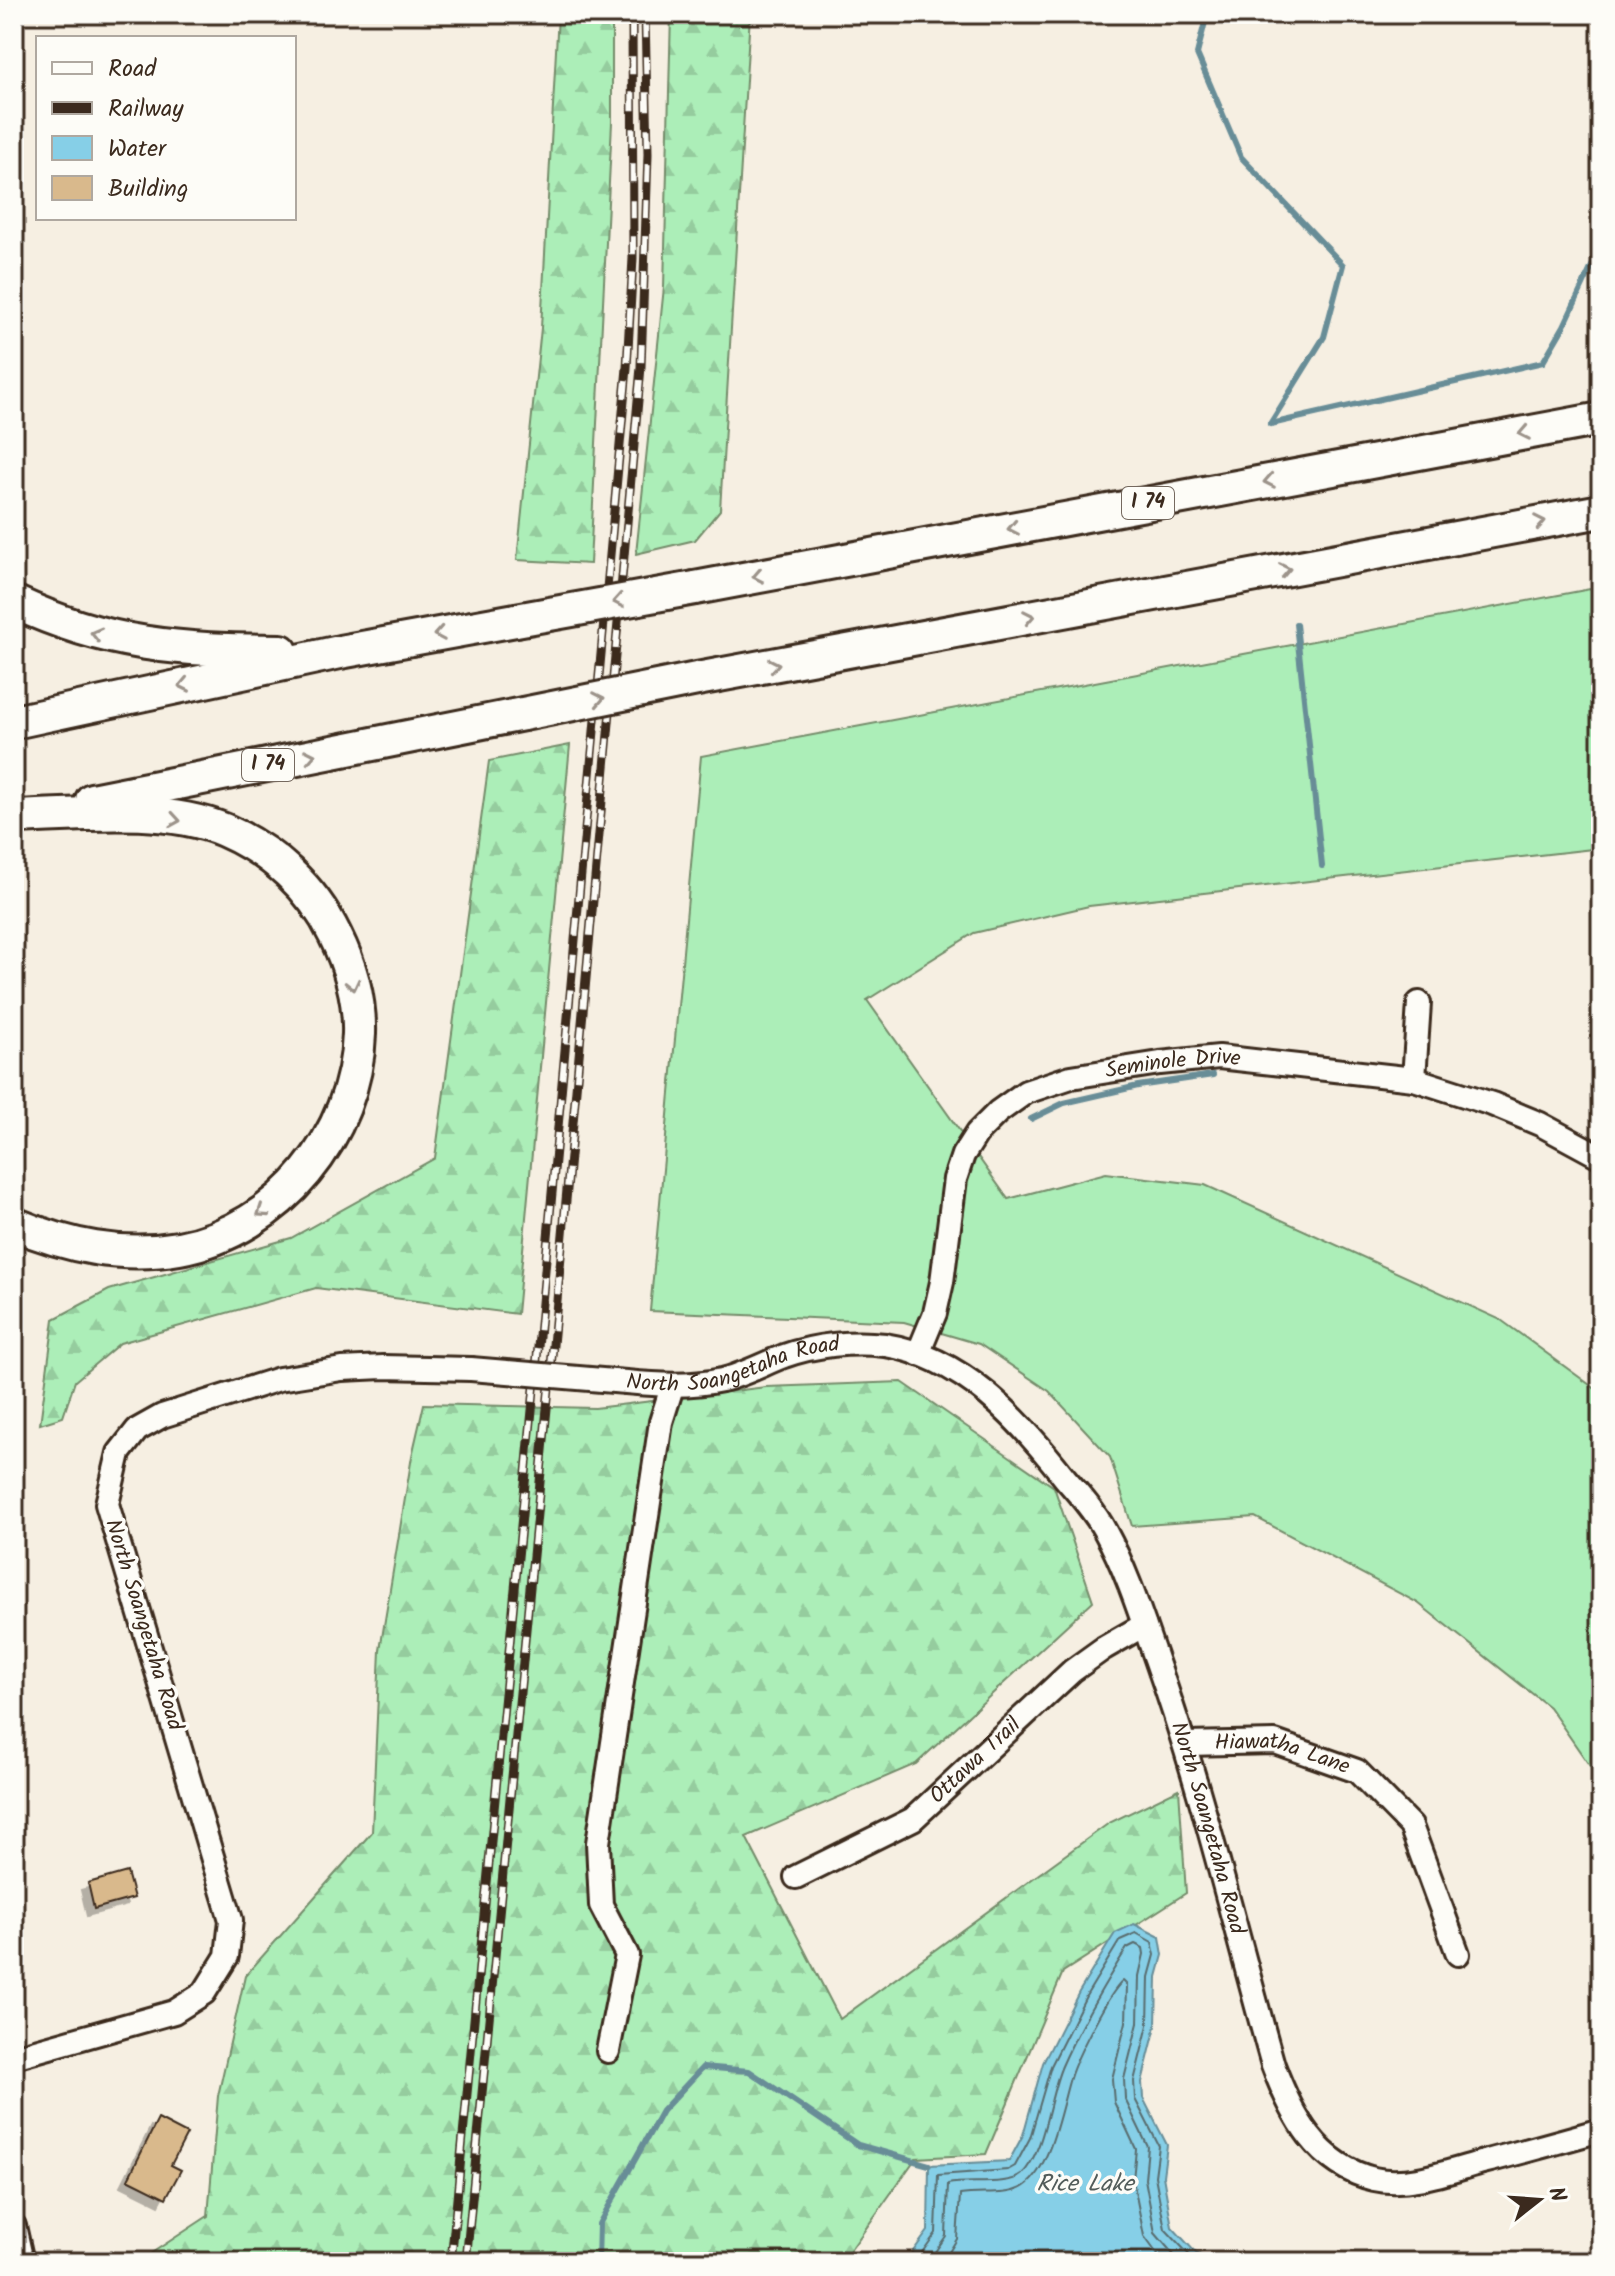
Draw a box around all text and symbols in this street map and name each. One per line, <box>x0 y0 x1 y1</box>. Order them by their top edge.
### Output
legend <box>36 36 296 220</box>
text: Road <box>108 50 157 89</box>
text: Railway <box>108 90 184 129</box>
text: Water <box>108 130 168 169</box>
text: Building <box>108 170 188 209</box>
one-way arrow <box>1518 423 1531 440</box>
one-way arrow <box>1262 471 1275 488</box>
road number: I 74 <box>1122 487 1174 519</box>
one-way arrow <box>1533 514 1547 531</box>
one-way arrow <box>1006 519 1020 536</box>
one-way arrow <box>1278 562 1291 579</box>
one-way arrow <box>751 566 764 583</box>
one-way arrow <box>611 592 625 609</box>
one-way arrow <box>1022 610 1036 627</box>
one-way arrow <box>432 624 446 641</box>
one-way arrow <box>90 626 103 643</box>
one-way arrow <box>767 658 780 675</box>
one-way arrow <box>178 676 192 693</box>
one-way arrow <box>593 691 606 708</box>
road number: I 74 <box>242 749 294 781</box>
one-way arrow <box>303 749 317 766</box>
one-way arrow <box>169 810 182 827</box>
one-way arrow <box>344 978 361 992</box>
street label: Seminole Drive <box>1103 1039 1243 1089</box>
one-way arrow <box>256 1203 271 1218</box>
street label: North Soangetaha Road <box>625 1327 842 1402</box>
street label: North Soangetaha Road <box>94 1515 192 1736</box>
street label: Ottawa Trail <box>922 1708 1030 1813</box>
street label: North Soangetaha Road <box>1161 1717 1255 1939</box>
street label: Hiawatha Lane <box>1214 1724 1355 1785</box>
north arrow <box>1499 2160 1579 2240</box>
water label: Rice Lake <box>1036 2165 1136 2204</box>
text: N <box>1537 2183 1575 2207</box>

